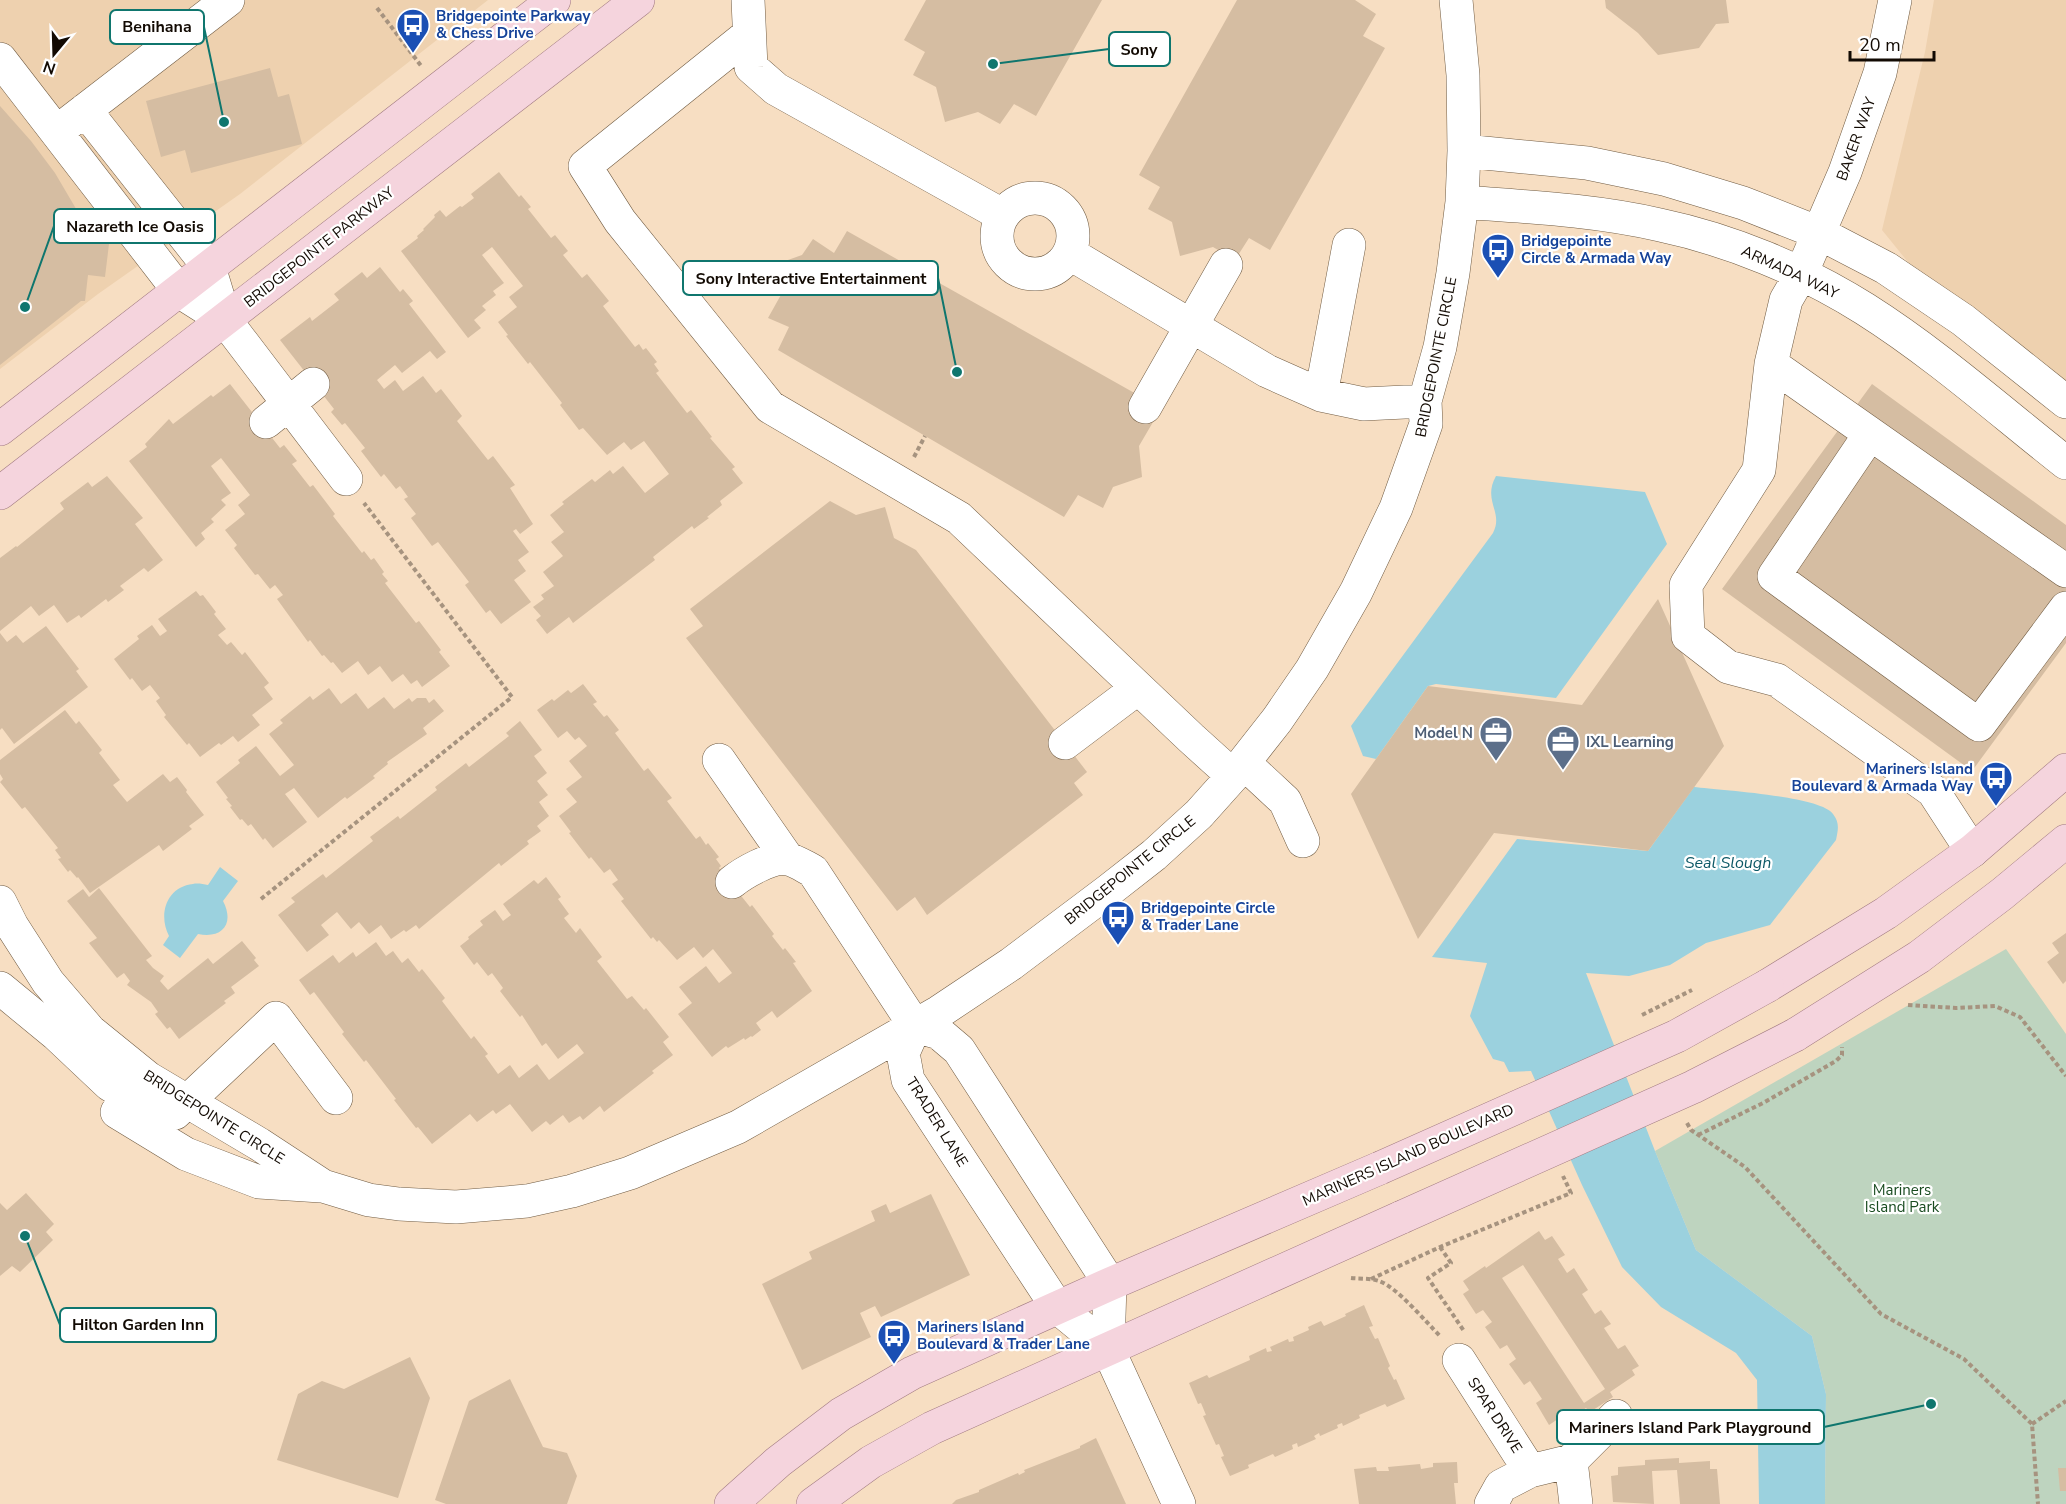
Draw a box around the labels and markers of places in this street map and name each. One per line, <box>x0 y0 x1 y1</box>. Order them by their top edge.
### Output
place label: Bridgepointe Parkway & Chess Drive <box>436 6 590 43</box>
bus stop icon: Bridgepointe Parkway & Chess Drive <box>395 7 431 54</box>
callout: Benihana <box>110 10 204 44</box>
callout: Sony <box>1109 32 1170 66</box>
callout: Nazareth Ice Oasis <box>54 209 215 243</box>
place label: Bridgepointe Circle & Armada Way <box>1521 231 1671 268</box>
bus stop icon: Bridgepointe Circle & Armada Way <box>1480 232 1516 279</box>
callout: Sony Interactive Entertainment <box>683 261 938 295</box>
office icon: Model N <box>1478 715 1514 762</box>
place label: Model N <box>1414 723 1473 743</box>
office icon: IXL Learning <box>1545 724 1581 771</box>
place label: IXL Learning <box>1586 732 1674 752</box>
place label: Mariners Island Boulevard & Armada Way <box>1791 759 1973 796</box>
bus stop icon: Mariners Island Boulevard & Armada Way <box>1978 760 2014 807</box>
place label: Bridgepointe Circle & Trader Lane <box>1141 898 1275 935</box>
bus stop icon: Bridgepointe Circle & Trader Lane <box>1100 899 1136 946</box>
callout: Hilton Garden Inn <box>60 1308 216 1342</box>
place label: Mariners Island Boulevard & Trader Lane <box>917 1317 1090 1354</box>
bus stop icon: Mariners Island Boulevard & Trader Lane <box>876 1318 912 1365</box>
callout: Mariners Island Park Playground <box>1557 1410 1824 1444</box>

